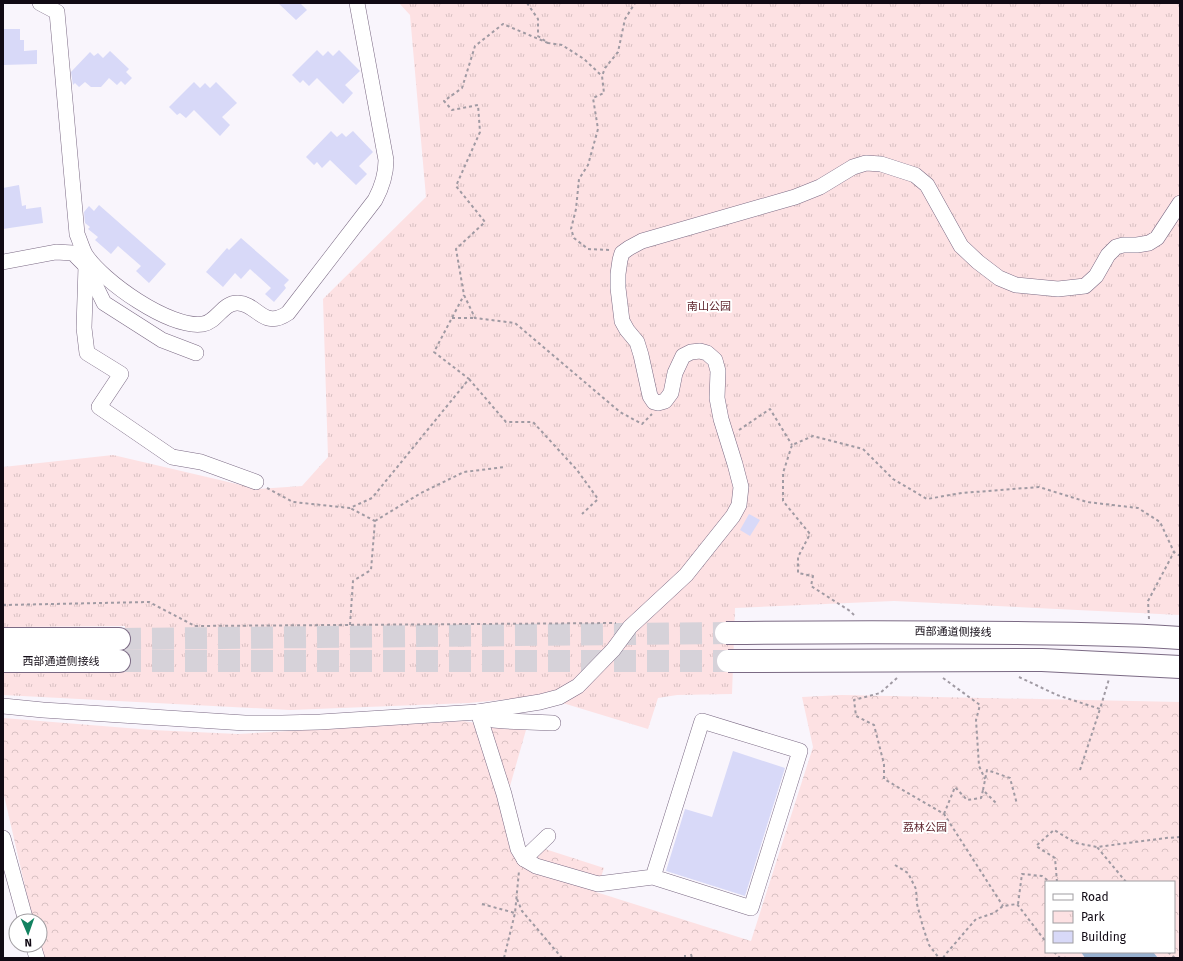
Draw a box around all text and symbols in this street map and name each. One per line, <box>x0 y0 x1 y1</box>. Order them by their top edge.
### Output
park label: 南山公园 <box>687 300 731 313</box>
street label: 西部通道侧接线 <box>914 625 992 639</box>
street label: 西部通道侧接线 <box>23 655 100 668</box>
park label: 荔林公园 <box>903 821 947 834</box>
legend <box>1045 881 1175 953</box>
text: Road <box>1081 890 1109 904</box>
text: Park <box>1081 910 1105 924</box>
north arrow <box>8 913 48 953</box>
text: Building <box>1081 930 1127 944</box>
text: N <box>24 936 32 949</box>

